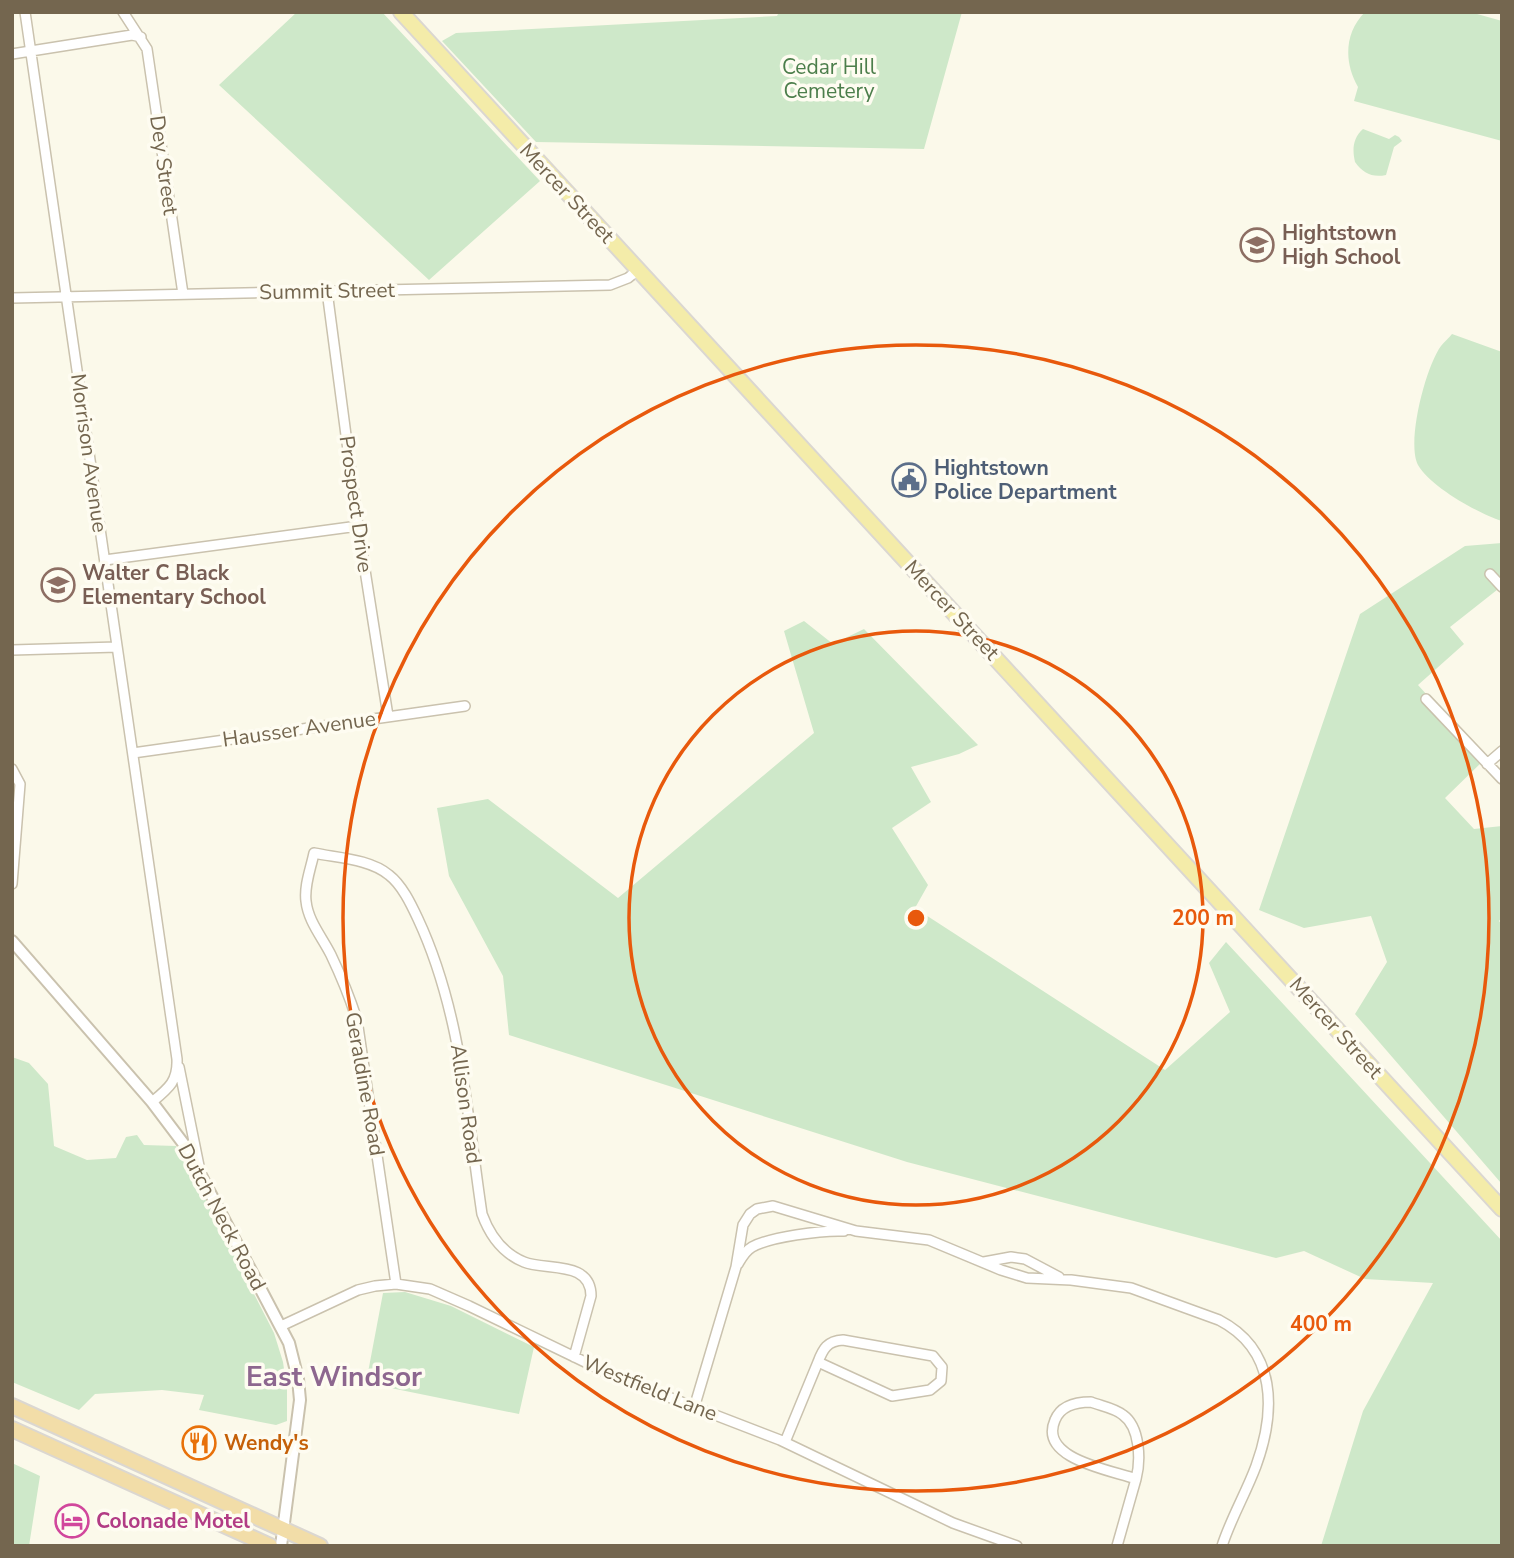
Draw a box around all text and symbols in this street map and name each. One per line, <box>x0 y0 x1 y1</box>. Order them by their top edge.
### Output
park label: Cedar Hill Cemetery <box>782 53 877 105</box>
street label: Dey Street <box>143 113 185 217</box>
street label: Mercer Street <box>513 137 621 250</box>
place label: Hightstown High School <box>1282 219 1401 271</box>
school or university icon: Hightstown High School <box>1238 226 1276 264</box>
street label: Summit Street <box>259 276 396 306</box>
street label: Morrison Avenue <box>64 372 114 534</box>
street label: Prospect Drive <box>333 434 379 574</box>
place label: Hightstown Police Department <box>934 454 1118 506</box>
public building icon: Hightstown Police Department <box>890 461 928 499</box>
street label: Mercer Street <box>898 554 1006 667</box>
place label: Walter C Black Elementary School <box>82 559 266 611</box>
school or university icon: Walter C Black Elementary School <box>39 566 77 604</box>
street label: Hausser Avenue <box>220 704 378 754</box>
text: 200 m <box>1172 904 1234 932</box>
centre of rings <box>904 906 928 930</box>
street label: Mercer Street <box>1283 971 1389 1085</box>
street label: Geraldine Road <box>339 1010 391 1158</box>
street label: Allison Road <box>444 1042 488 1166</box>
street label: Dutch Neck Road <box>171 1139 273 1295</box>
text: 400 m <box>1290 1310 1352 1338</box>
street label: Westfield Lane <box>579 1348 721 1428</box>
district label: East Windsor <box>246 1358 422 1396</box>
restaurant icon: Wendy's <box>180 1424 218 1462</box>
place label: Wendy's <box>224 1429 309 1457</box>
hotel icon: Colonade Motel <box>53 1502 91 1540</box>
place label: Colonade Motel <box>96 1507 250 1535</box>

